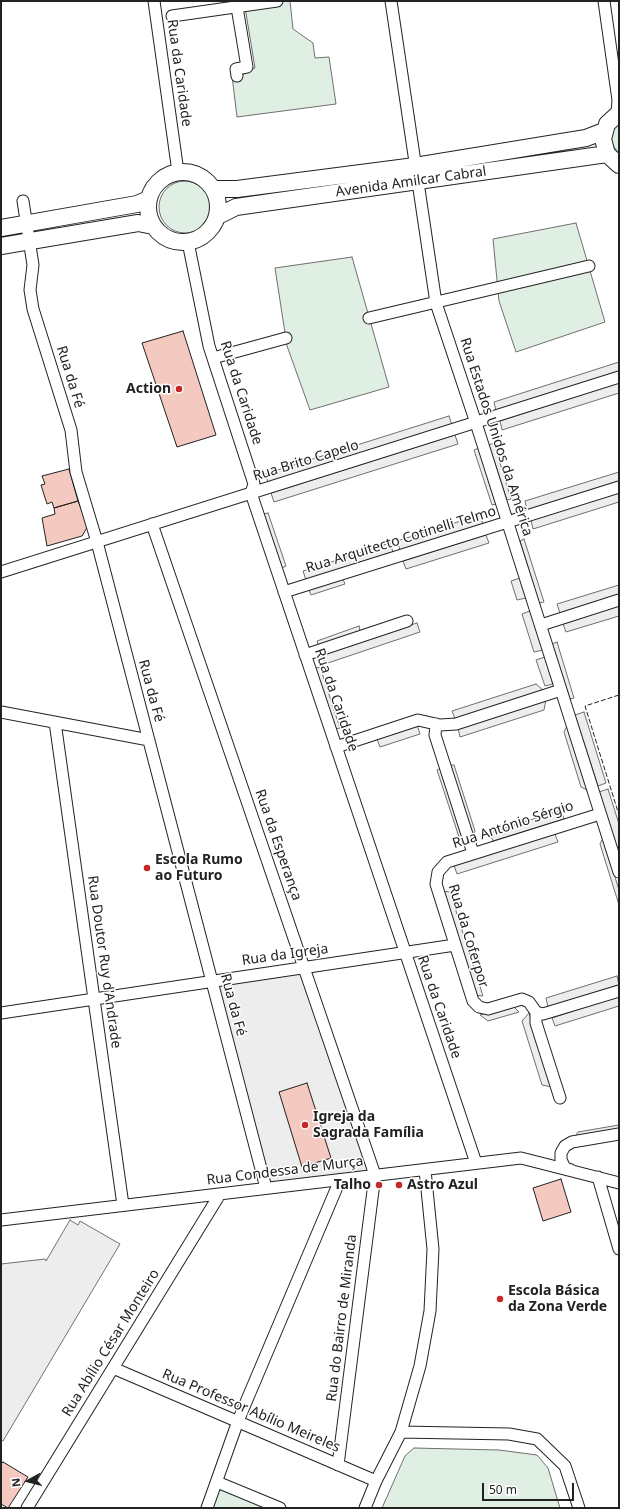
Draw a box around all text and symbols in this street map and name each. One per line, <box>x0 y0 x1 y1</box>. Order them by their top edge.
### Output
street label: Rua da Caridade <box>163 18 195 128</box>
street label: Avenida Amilcar Cabral <box>335 163 487 201</box>
street label: Rua Estados Unidos da América <box>456 336 536 538</box>
street label: Rua da Caridade <box>216 339 266 447</box>
street label: Rua da Fé <box>53 344 87 410</box>
place label: Action <box>126 381 171 397</box>
marker: Action <box>174 384 184 394</box>
street label: Rua Brito Capelo <box>251 437 361 485</box>
street label: Rua Arquitecto Cotinelli Telmo <box>304 503 498 577</box>
street label: Rua da Caridade <box>310 646 362 754</box>
street label: Rua da Fé <box>135 658 167 724</box>
street label: Rua da Esperança <box>251 787 305 903</box>
street label: Rua António Sérgio <box>450 798 576 852</box>
place label: Escola Rumo ao Futuro <box>155 852 243 884</box>
marker: Escola Rumo ao Futuro <box>142 863 152 873</box>
street label: Rua Doutor Ruy d'Andrade <box>84 875 124 1049</box>
street label: Rua da Coferpor <box>444 882 492 990</box>
street label: Rua da Igreja <box>241 941 329 969</box>
street label: Rua da Caridade <box>413 953 465 1061</box>
street label: Rua da Fé <box>217 972 249 1038</box>
place label: Igreja da Sagrada Família <box>313 1109 424 1142</box>
marker: Igreja da Sagrada Família <box>300 1120 310 1130</box>
street label: Rua Condessa de Murça <box>206 1153 364 1189</box>
place label: Talho <box>334 1177 371 1193</box>
place label: Astro Azul <box>407 1177 478 1193</box>
marker: Talho <box>374 1180 384 1190</box>
marker: Astro Azul <box>394 1180 404 1190</box>
street label: Rua do Bairro de Miranda <box>323 1233 361 1403</box>
street label: Rua Abílio César Monteiro <box>59 1266 163 1420</box>
place label: Escola Básica da Zona Verde <box>508 1283 607 1316</box>
marker: Escola Básica da Zona Verde <box>495 1294 505 1304</box>
street label: Rua Professor Abílio Meireles <box>160 1366 342 1456</box>
north arrow <box>8 1461 48 1501</box>
scale bar <box>484 1475 576 1501</box>
text: N <box>8 1477 24 1488</box>
text: 50 m <box>489 1481 517 1498</box>

